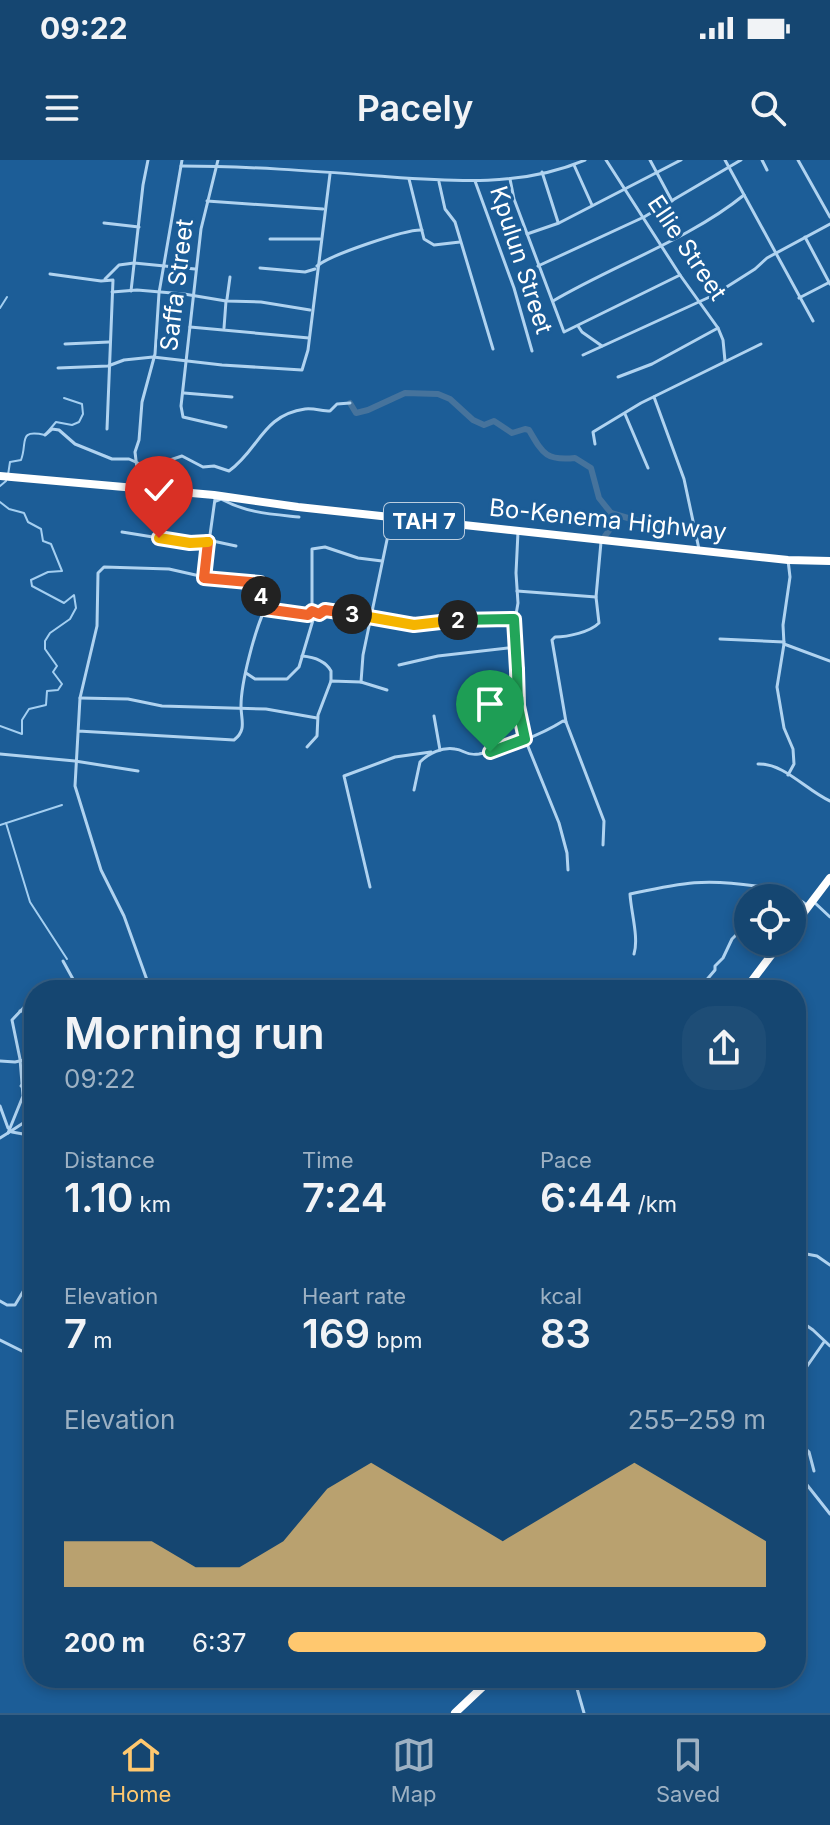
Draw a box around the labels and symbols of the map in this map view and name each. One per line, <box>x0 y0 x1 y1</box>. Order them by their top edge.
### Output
street label: Kpulun Street <box>484 182 559 338</box>
street label: Ellie Street <box>642 190 733 306</box>
street label: Saffa Street <box>154 217 199 353</box>
pin <box>125 456 193 538</box>
street label: Bo-Kenema Highway <box>488 493 728 546</box>
road number: TAH 7 <box>384 503 464 539</box>
pin: 4 <box>241 576 281 616</box>
pin: 3 <box>332 594 372 634</box>
pin: 2 <box>438 600 478 640</box>
pin <box>456 670 524 752</box>

